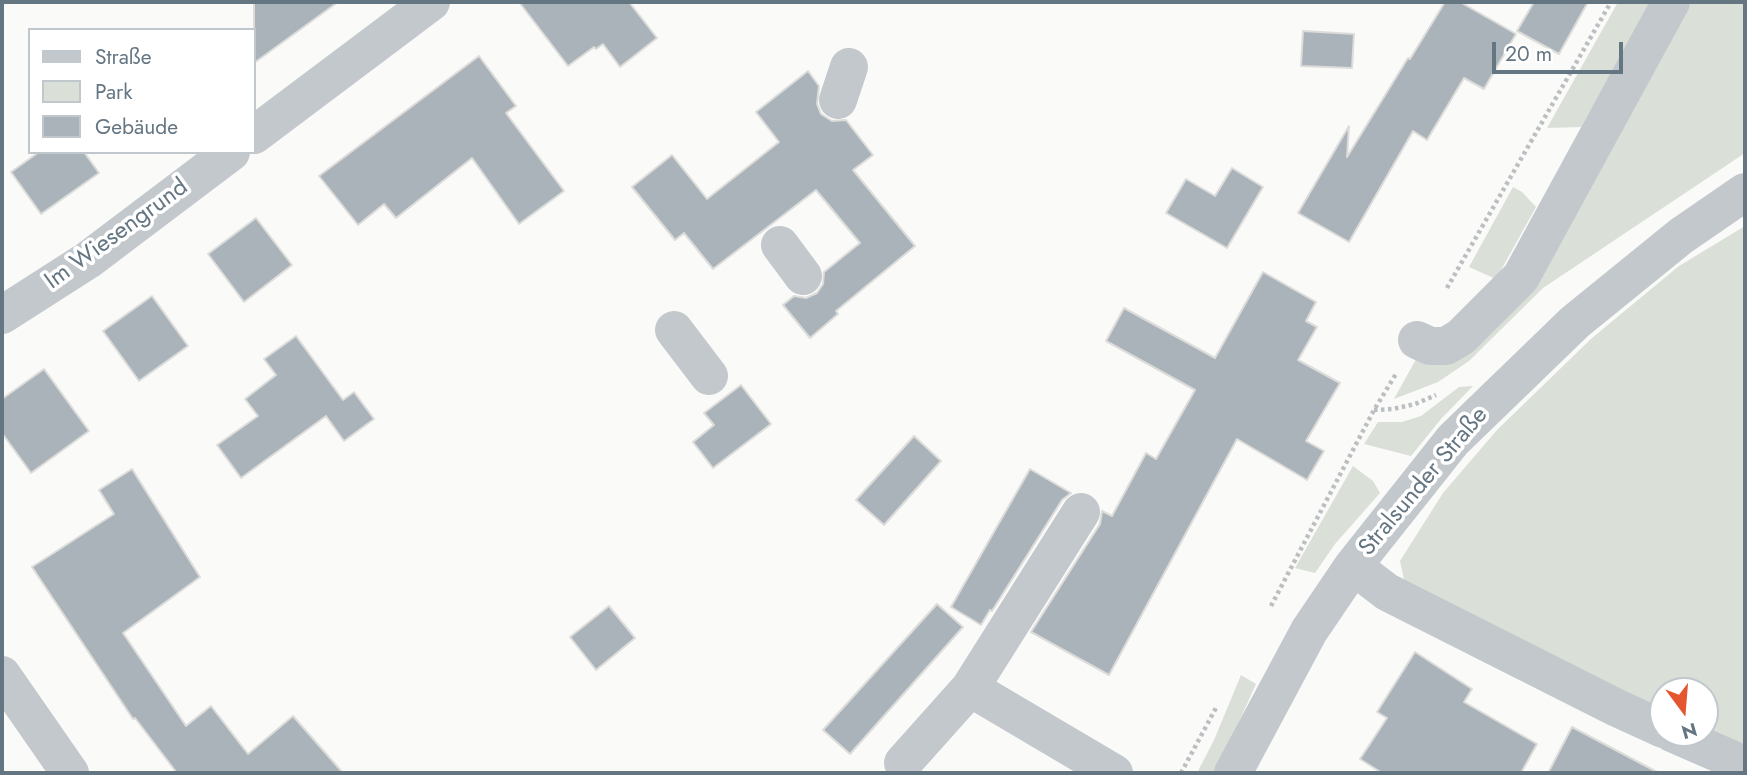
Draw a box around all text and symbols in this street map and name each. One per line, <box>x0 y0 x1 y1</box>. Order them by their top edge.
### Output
legend <box>28 28 256 154</box>
scale bar <box>1495 28 1626 72</box>
text: 20 m <box>1505 39 1552 69</box>
text: Straße <box>95 42 152 72</box>
text: Park <box>95 77 132 107</box>
text: Gebäude <box>95 112 178 142</box>
street label: Im Wiesengrund <box>40 174 194 296</box>
street label: Stralsunder Straße <box>1353 402 1495 562</box>
north arrow <box>1649 677 1719 747</box>
text: N <box>1678 716 1700 746</box>

